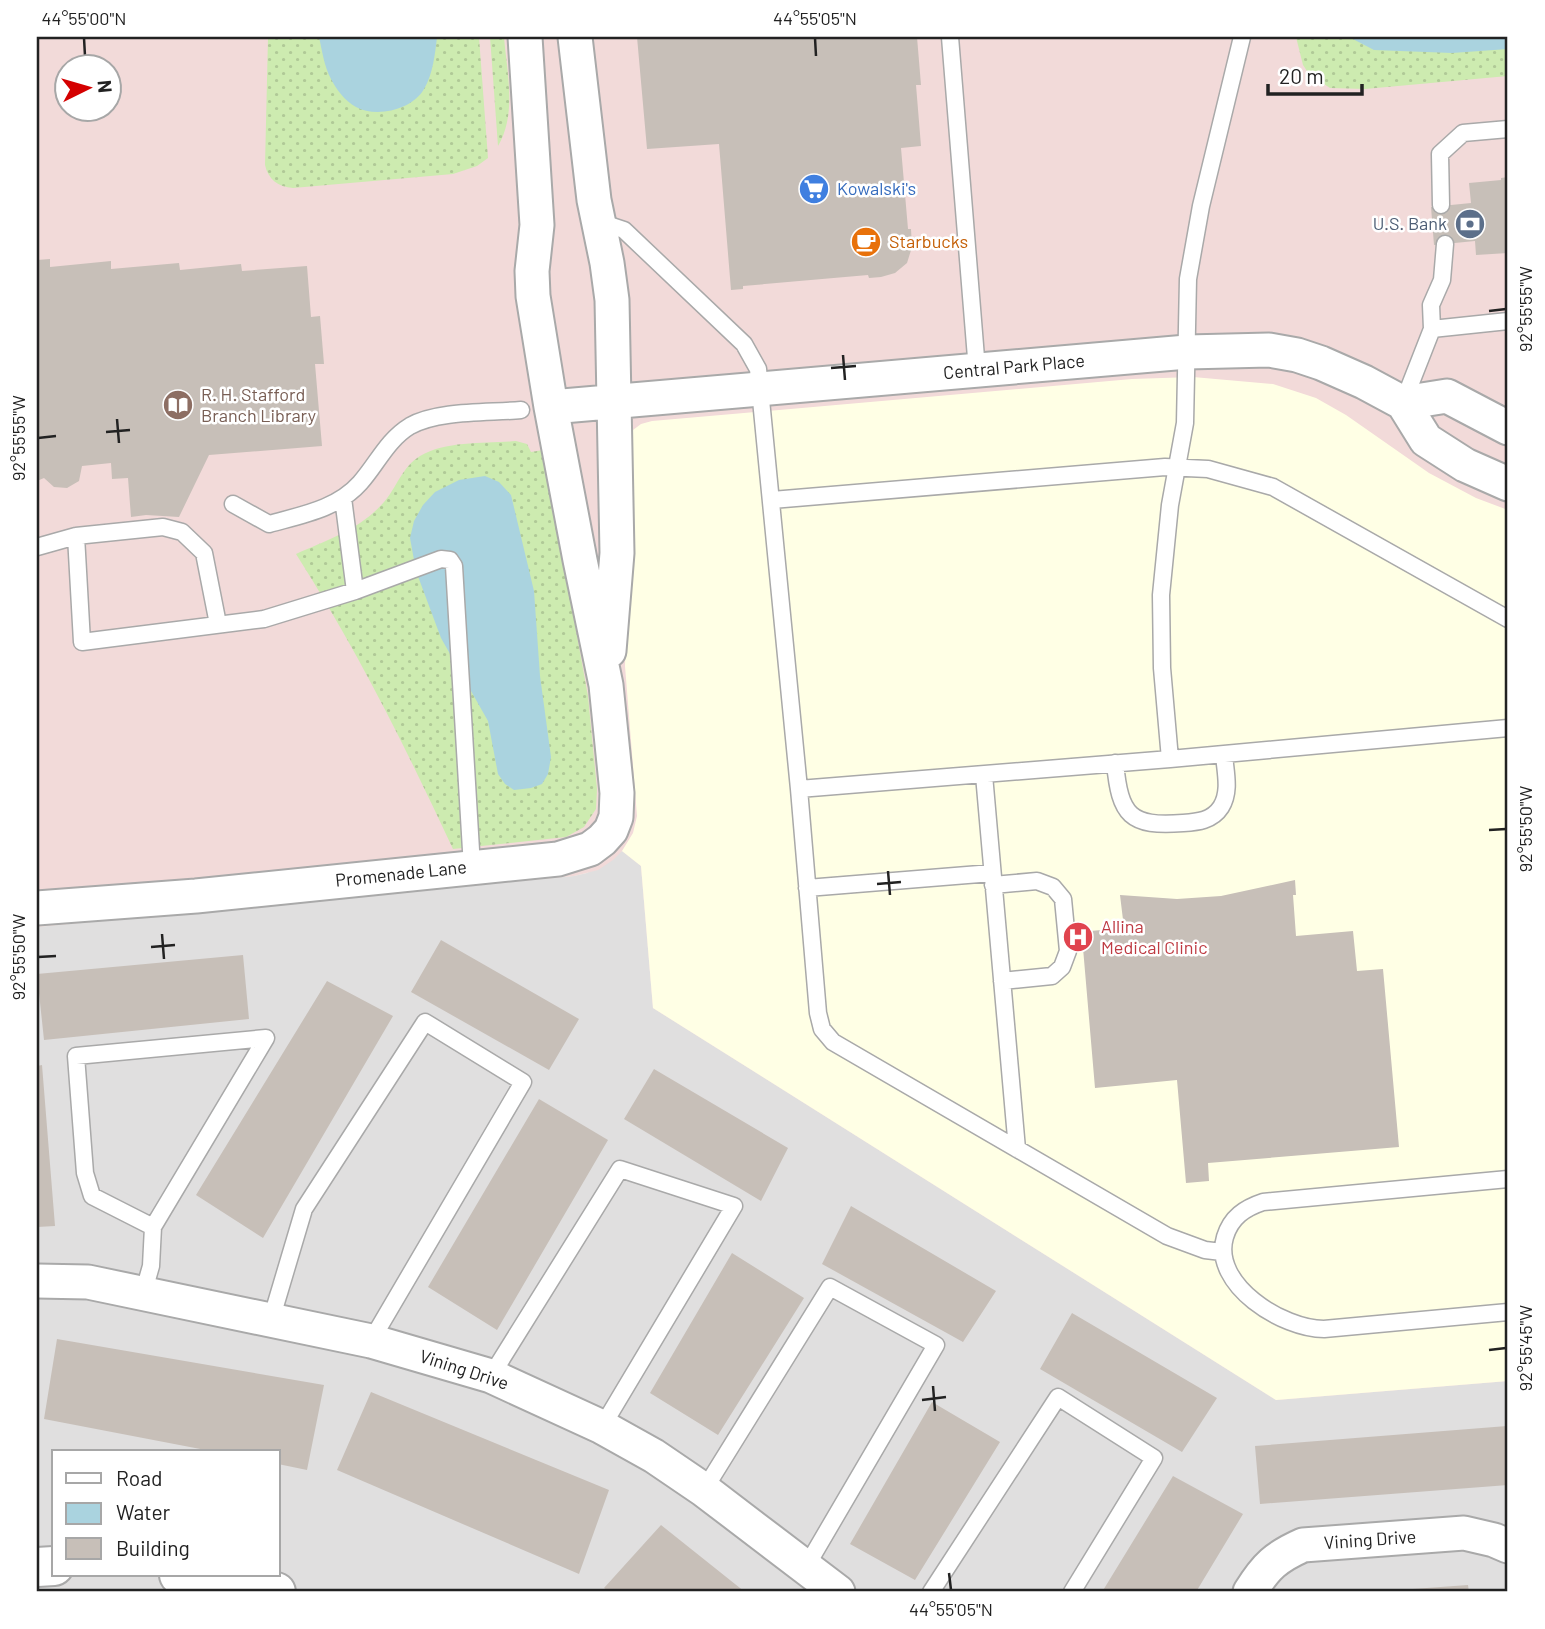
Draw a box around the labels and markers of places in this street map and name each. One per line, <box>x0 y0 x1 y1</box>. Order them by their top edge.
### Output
supermarket icon: Kowalski's <box>797 172 831 206</box>
place label: Kowalski's <box>837 177 916 199</box>
bank icon: U.S. Bank <box>1453 207 1487 241</box>
place label: U.S. Bank <box>1373 212 1447 234</box>
cafe icon: Starbucks <box>849 225 883 259</box>
place label: Starbucks <box>889 230 968 252</box>
place label: R. H. Stafford Branch Library <box>201 383 316 426</box>
library icon: R. H. Stafford Branch Library <box>161 388 195 422</box>
place label: Allina Medical Clinic <box>1101 915 1208 958</box>
hospital icon: Allina Medical Clinic <box>1061 920 1095 954</box>

